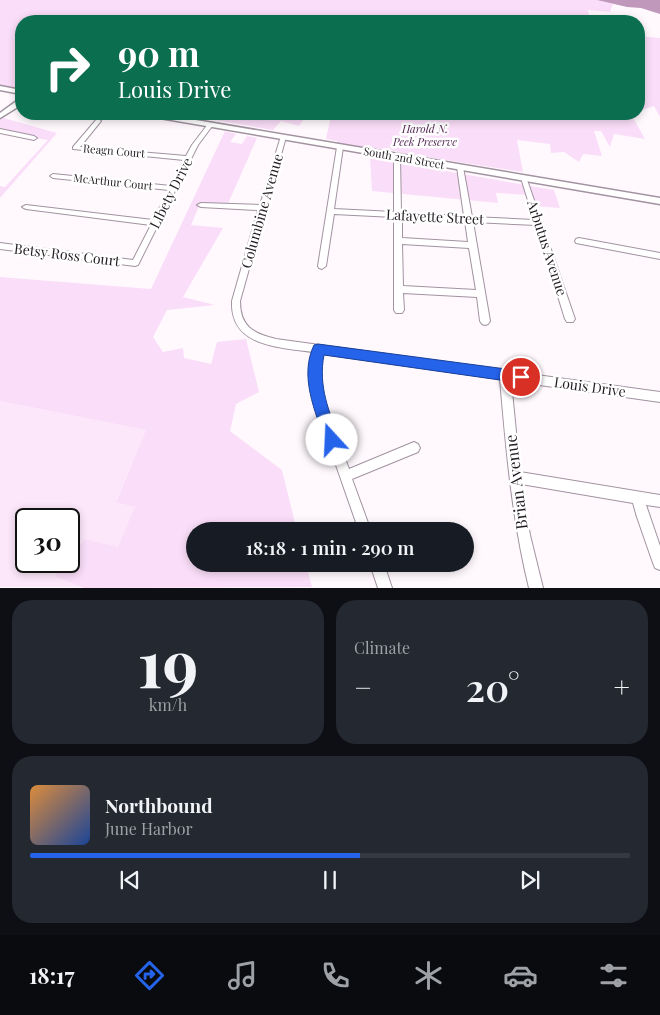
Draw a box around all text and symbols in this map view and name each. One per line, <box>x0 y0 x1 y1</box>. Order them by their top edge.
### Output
text: 90 m <box>118 29 200 76</box>
icon: right <box>35 35 100 100</box>
text: Louis Drive <box>118 74 231 104</box>
park label: Harold N. Peek Preserve <box>392 121 457 149</box>
street label: Reagn Court <box>82 140 146 161</box>
street label: South 2nd Street <box>362 143 446 172</box>
street label: Columbine Avenue <box>236 151 287 270</box>
street label: LIbety Drive <box>145 154 197 232</box>
street label: McArthur Court <box>73 170 153 193</box>
street label: Arbutus Avenue <box>523 197 572 298</box>
street label: Lafayette Street <box>385 204 486 229</box>
street label: Betsy Ross Court <box>13 239 122 271</box>
pin <box>500 356 542 398</box>
icon: arrive <box>507 363 535 391</box>
street label: Louis Drive <box>553 372 627 401</box>
position arrow <box>305 413 357 465</box>
street label: Brian Avenue <box>499 433 532 531</box>
speed limit sign: 30 <box>15 508 80 573</box>
text: 18:18 · 1 min · 290 m <box>246 534 414 560</box>
text: 19 <box>138 618 198 704</box>
text: Climate <box>354 637 410 658</box>
text: 20° <box>466 661 520 712</box>
text: − <box>354 668 372 705</box>
text: + <box>614 668 630 705</box>
text: km/h <box>149 694 187 715</box>
text: Northbound <box>105 792 213 818</box>
text: June Harbor <box>105 818 193 839</box>
icon: previous <box>116 866 144 894</box>
icon: pause <box>316 866 344 894</box>
icon: next <box>516 866 544 894</box>
icon: directions <box>132 958 167 993</box>
icon: music <box>225 958 260 993</box>
icon: phone <box>318 958 353 993</box>
icon: climate <box>411 958 446 993</box>
icon: car <box>503 958 538 993</box>
icon: filters <box>596 958 631 993</box>
text: 18:17 <box>29 960 74 990</box>

